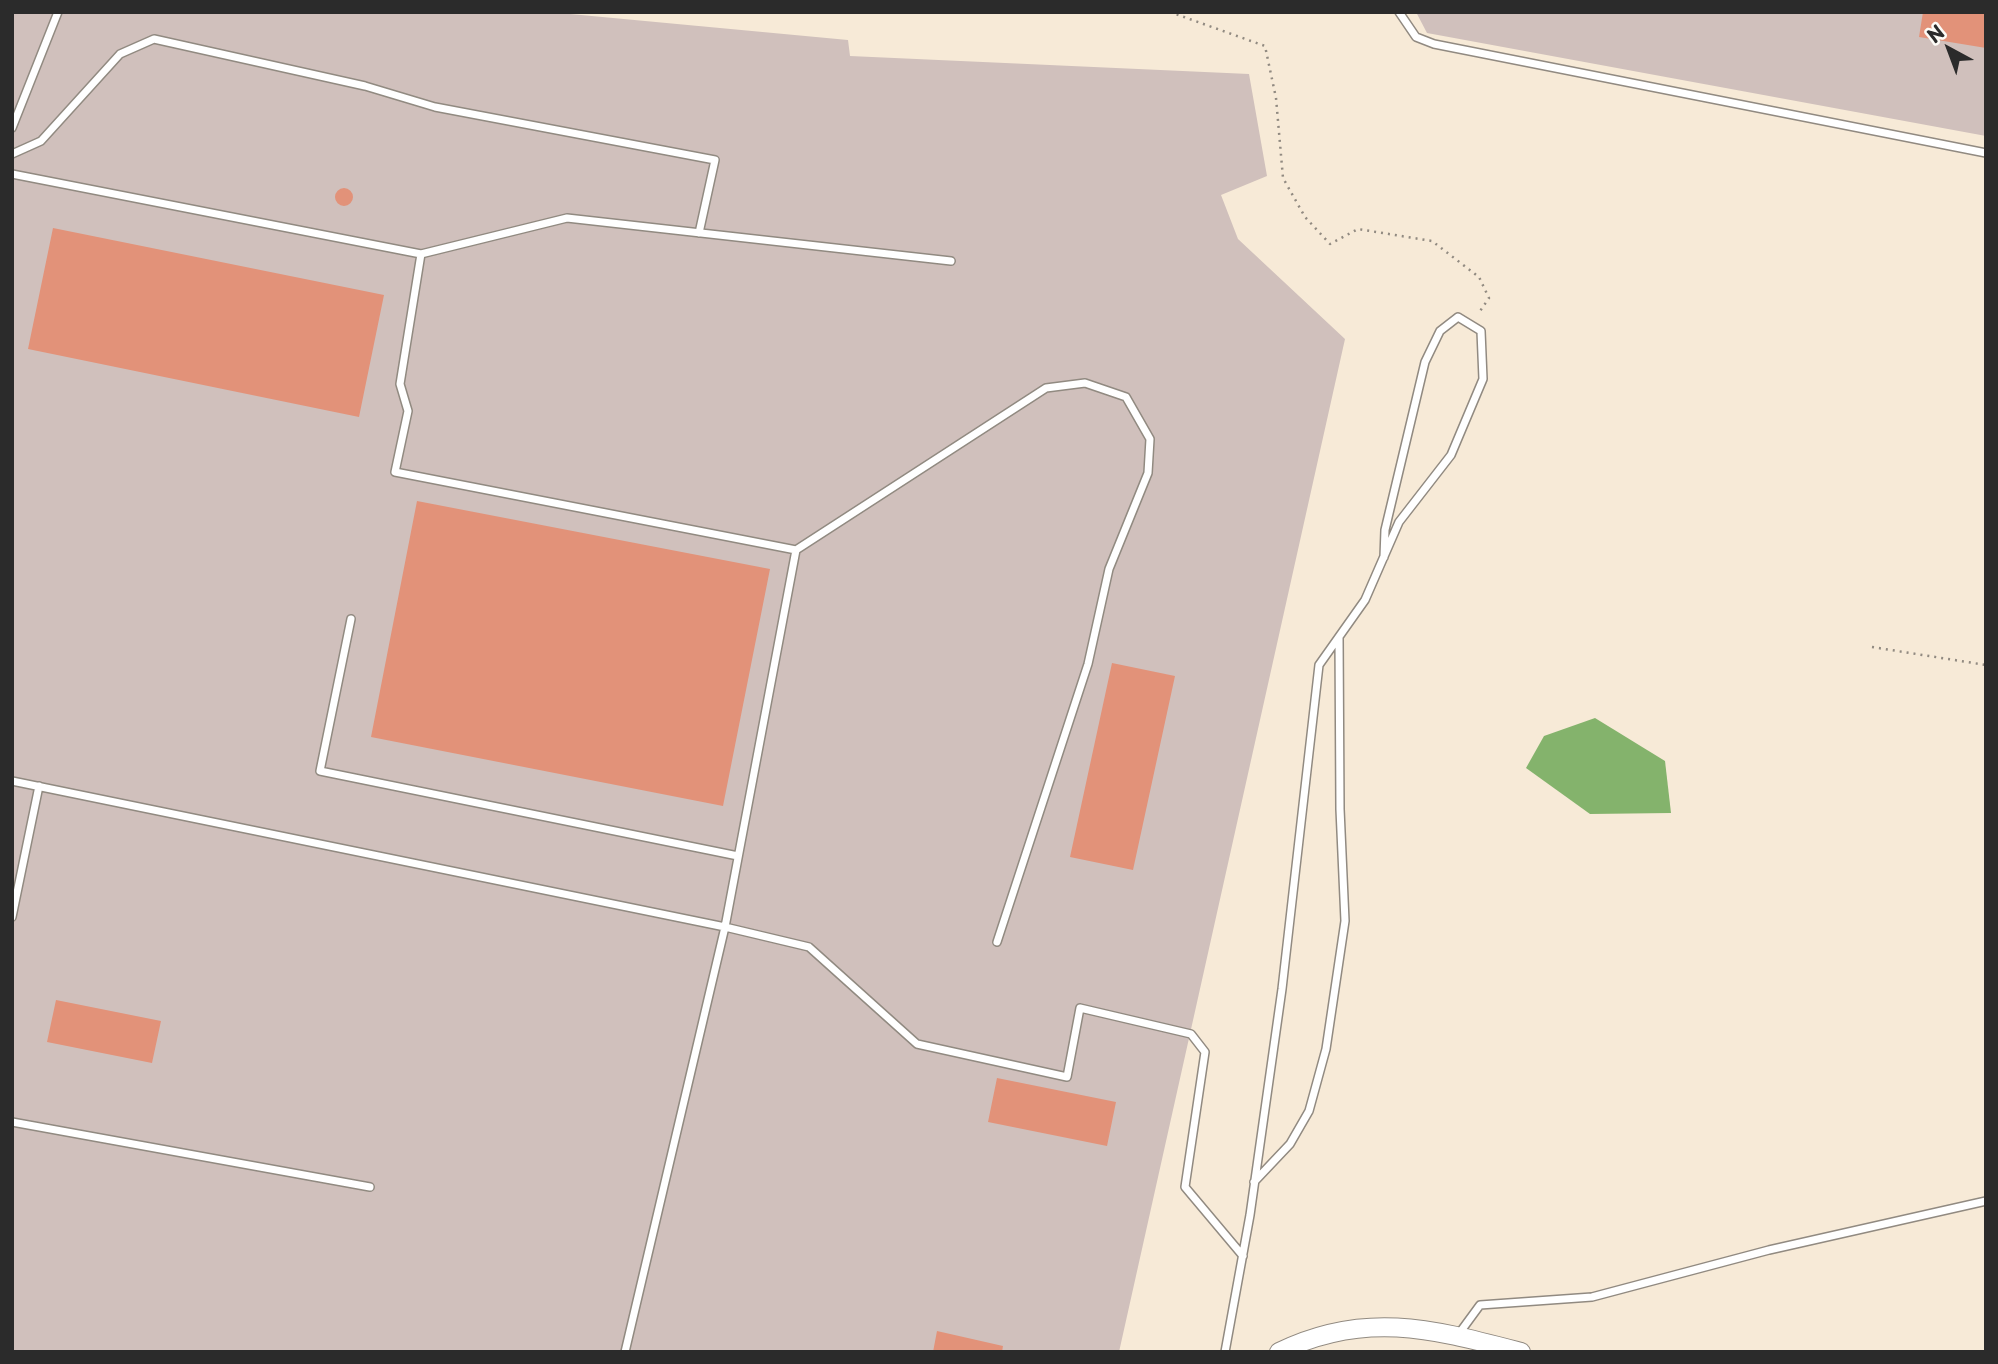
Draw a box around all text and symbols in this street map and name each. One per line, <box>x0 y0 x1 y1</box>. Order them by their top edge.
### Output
north arrow <box>1914 14 1984 84</box>
text: N <box>1920 18 1950 49</box>

